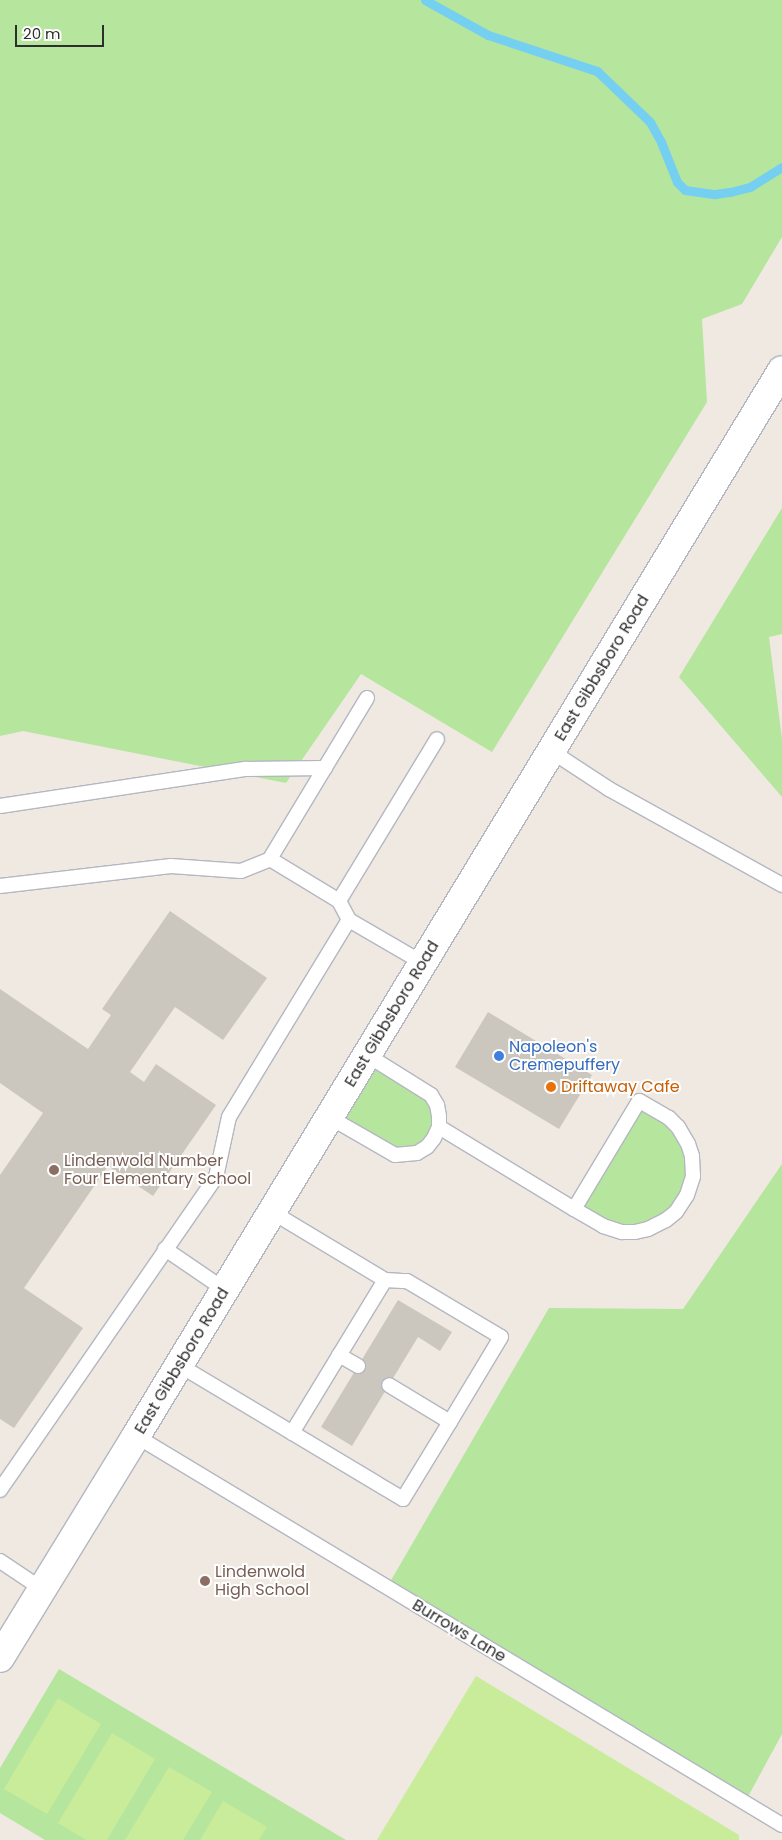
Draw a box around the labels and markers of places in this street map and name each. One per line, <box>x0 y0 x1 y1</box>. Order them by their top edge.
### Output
place label: Napoleon's Cremepuffery <box>509 1037 620 1075</box>
marker: Napoleon's Cremepuffery <box>493 1050 505 1062</box>
place label: Driftaway Cafe <box>561 1077 680 1097</box>
marker: Driftaway Cafe <box>545 1081 557 1093</box>
place label: Lindenwold Number Four Elementary School <box>64 1151 251 1189</box>
marker: Lindenwold Number Four Elementary School <box>48 1164 60 1176</box>
place label: Lindenwold High School <box>215 1562 309 1600</box>
marker: Lindenwold High School <box>199 1575 211 1587</box>

